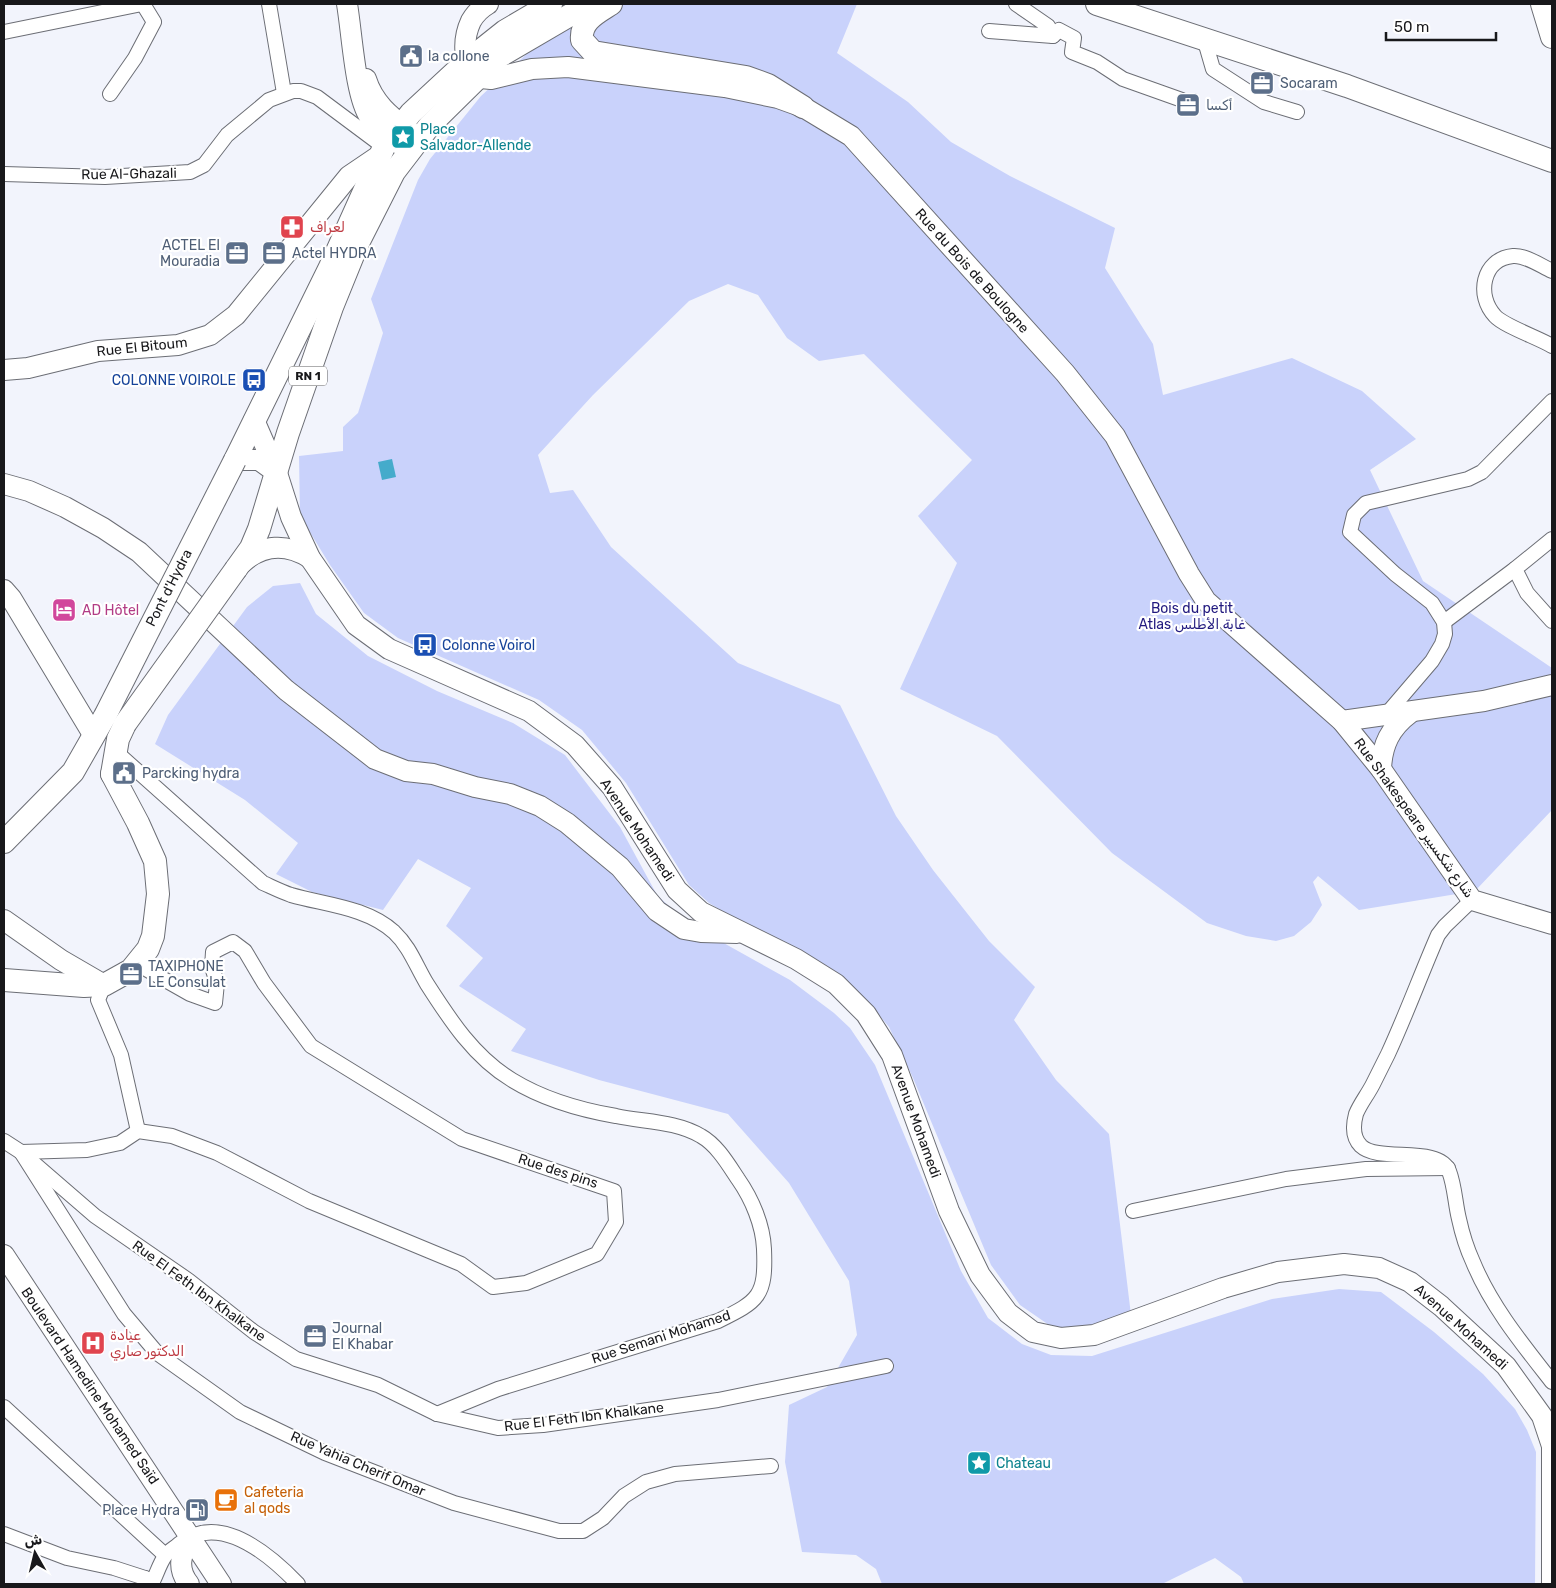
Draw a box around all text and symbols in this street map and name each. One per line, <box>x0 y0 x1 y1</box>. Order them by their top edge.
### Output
scale bar <box>1386 10 1496 42</box>
text: 50 m <box>1394 18 1429 36</box>
public building icon: la collone <box>398 43 424 69</box>
place label: la collone <box>428 48 490 65</box>
office icon: Socaram <box>1249 70 1275 96</box>
place label: Socaram <box>1280 75 1338 92</box>
office icon: أكسا <box>1175 92 1201 118</box>
place label: أكسا <box>1206 97 1233 114</box>
place label: Place Salvador-Allende <box>420 121 531 154</box>
place icon: Place Salvador-Allende <box>390 124 416 150</box>
street label: Rue Al-Ghazali <box>81 165 177 183</box>
street label: Rue du Bois de Boulogne <box>912 205 1033 337</box>
pharmacy icon: لعراف <box>279 214 305 240</box>
place label: لعراف <box>310 219 345 236</box>
place label: ACTEL El Mouradia <box>160 237 220 270</box>
office icon: ACTEL El Mouradia <box>224 240 250 266</box>
office icon: Actel HYDRA <box>261 240 287 266</box>
place label: Actel HYDRA <box>292 245 377 262</box>
street label: Rue El Bitoum <box>96 334 188 360</box>
road number: RN 1 <box>289 366 327 386</box>
bus stop icon: COLONNE VOIROLE <box>241 367 267 393</box>
place label: COLONNE VOIROLE <box>112 372 236 389</box>
street label: Pont d'Hydra <box>142 547 196 629</box>
hotel icon: AD Hôtel <box>51 597 77 623</box>
park label: Bois du petit Atlas غابة الأطلس <box>1138 600 1246 633</box>
place label: AD Hôtel <box>82 602 139 619</box>
bus stop icon: Colonne Voirol <box>412 632 438 658</box>
place label: Colonne Voirol <box>442 637 535 654</box>
street label: Rue Shakespeare شارع شكسبير <box>1349 735 1478 902</box>
public building icon: Parcking hydra <box>111 760 137 786</box>
place label: Parcking hydra <box>142 765 239 782</box>
street label: Avenue Mohamedi <box>596 776 678 884</box>
place label: TAXIPHONE LE Consulat <box>148 958 226 991</box>
office icon: TAXIPHONE LE Consulat <box>118 961 144 987</box>
street label: Avenue Mohamedi <box>888 1062 944 1180</box>
street label: Rue des pins <box>516 1150 600 1192</box>
street label: Rue El Feth Ibn Khalkane <box>129 1237 269 1345</box>
street label: Avenue Mohamedi <box>1411 1281 1511 1373</box>
street label: Boulevard Hamedine Mohamed Saïd <box>18 1284 162 1488</box>
street label: Rue Semani Mohamed <box>589 1307 733 1367</box>
place label: Journal El Khabar <box>332 1320 394 1353</box>
office icon: Journal El Khabar <box>302 1323 328 1349</box>
place label: عيادة الدكتور صاري <box>110 1327 184 1361</box>
hospital icon: عيادة الدكتور صاري <box>80 1330 106 1356</box>
street label: Rue El Feth Ibn Khalkane <box>503 1399 665 1435</box>
street label: Rue Yahia Cherif Omar <box>288 1428 429 1500</box>
place icon: Chateau <box>966 1450 992 1476</box>
place label: Chateau <box>996 1455 1051 1472</box>
place label: Cafeteria al qods <box>244 1484 304 1517</box>
cafe icon: Cafeteria al qods <box>213 1487 239 1513</box>
fuel station icon: Place Hydra <box>184 1497 210 1523</box>
place label: Place Hydra <box>102 1502 180 1519</box>
north arrow <box>10 1528 60 1578</box>
text: ش <box>23 1531 43 1550</box>

